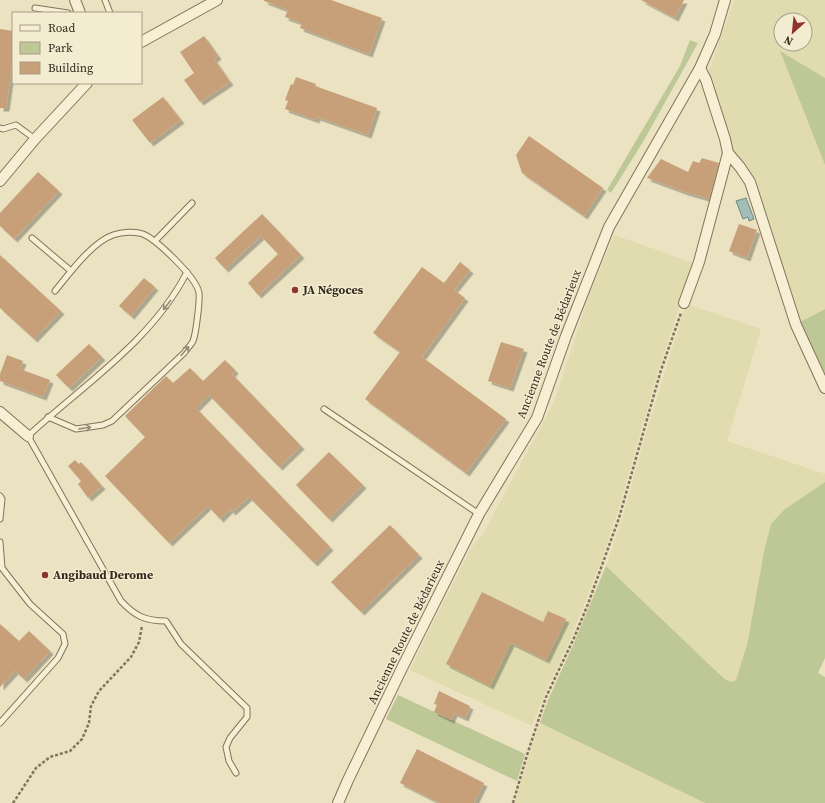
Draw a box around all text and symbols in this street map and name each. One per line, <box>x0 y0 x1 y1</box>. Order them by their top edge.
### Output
legend <box>12 12 142 84</box>
north arrow <box>773 12 813 52</box>
text: Road <box>48 20 75 36</box>
text: N <box>782 32 796 49</box>
text: Park <box>48 40 73 56</box>
text: Building <box>48 60 93 76</box>
street label: Ancienne Route de Bédarieux <box>513 267 585 421</box>
place label: JA Négoces <box>302 282 364 298</box>
marker: JA Négoces <box>290 285 300 295</box>
one-way arrow <box>163 300 171 311</box>
one-way arrow <box>181 346 190 356</box>
one-way arrow <box>78 424 91 432</box>
street label: Ancienne Route de Bédarieux <box>364 557 448 707</box>
place label: Angibaud Derome <box>53 567 153 583</box>
marker: Angibaud Derome <box>40 570 50 580</box>

